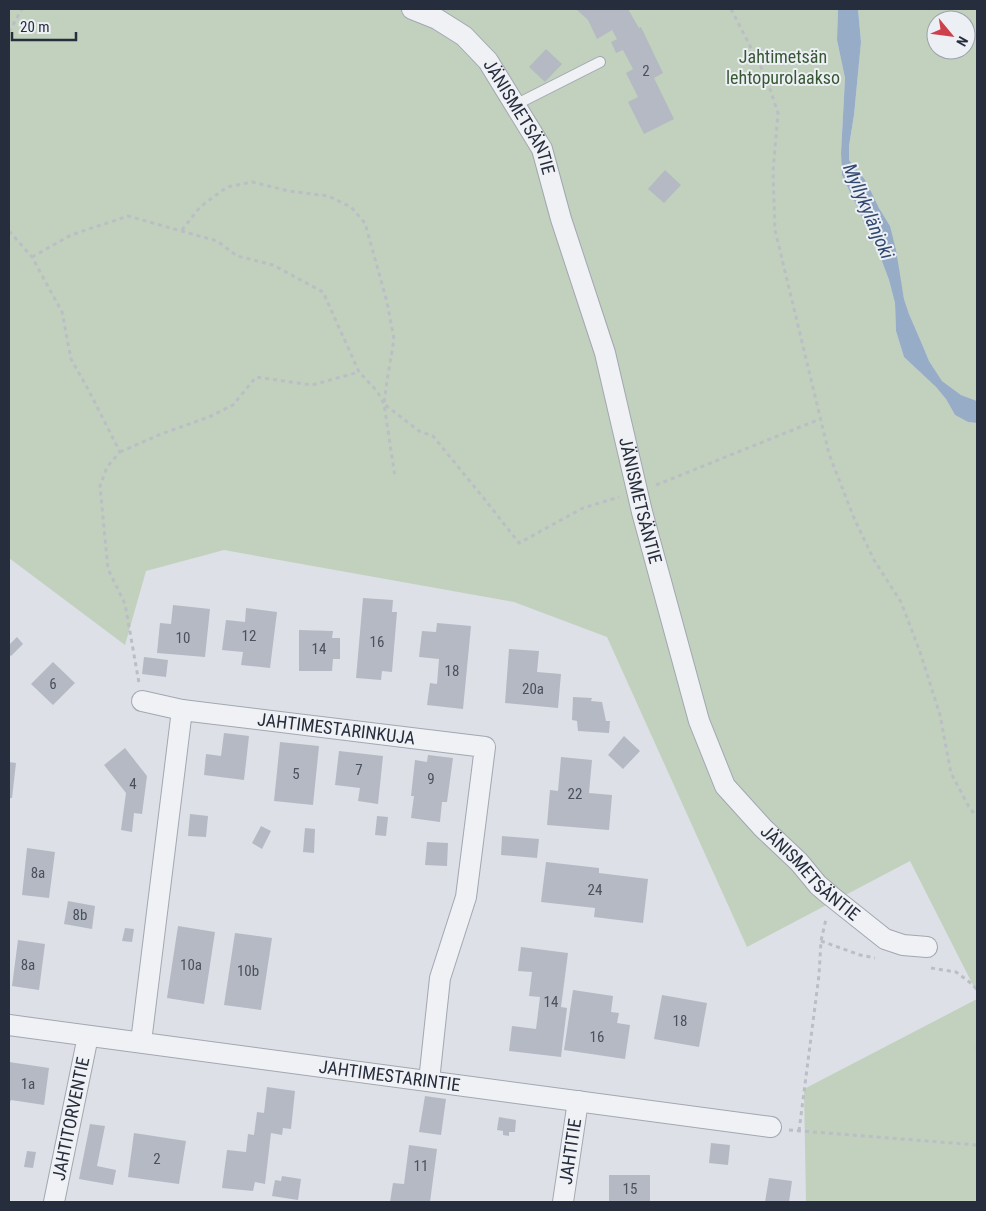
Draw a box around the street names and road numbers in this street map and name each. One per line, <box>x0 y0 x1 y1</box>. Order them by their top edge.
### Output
street label: JÄNISMETSÄNTIE <box>479 55 559 177</box>
street label: JÄNISMETSÄNTIE <box>615 435 667 566</box>
street label: JAHTIMESTARINKUJA <box>256 708 417 748</box>
street label: JÄNISMETSÄNTIE <box>756 820 864 925</box>
street label: JAHTITORVENTIE <box>48 1055 93 1182</box>
street label: JAHTIMESTARINTIE <box>318 1056 462 1095</box>
street label: JAHTITIE <box>555 1117 585 1186</box>

